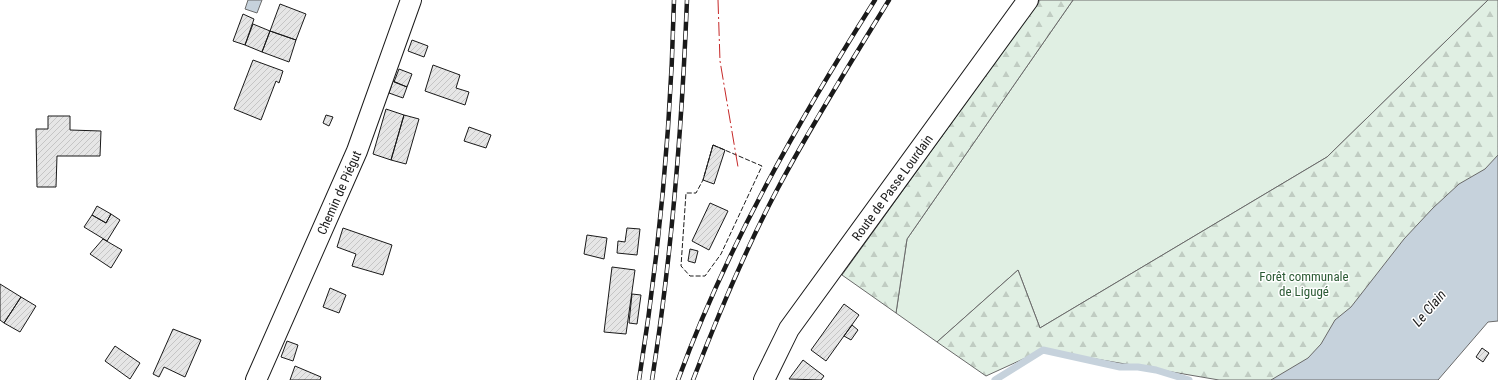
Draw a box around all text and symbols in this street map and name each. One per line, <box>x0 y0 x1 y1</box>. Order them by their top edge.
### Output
street label: Route de Passe Lourdain <box>848 131 935 243</box>
street label: Chemin de Piégut <box>314 148 364 237</box>
park label: Forêt communale de Ligugé <box>1259 269 1349 299</box>
water label: Le Clain <box>1409 287 1449 329</box>

